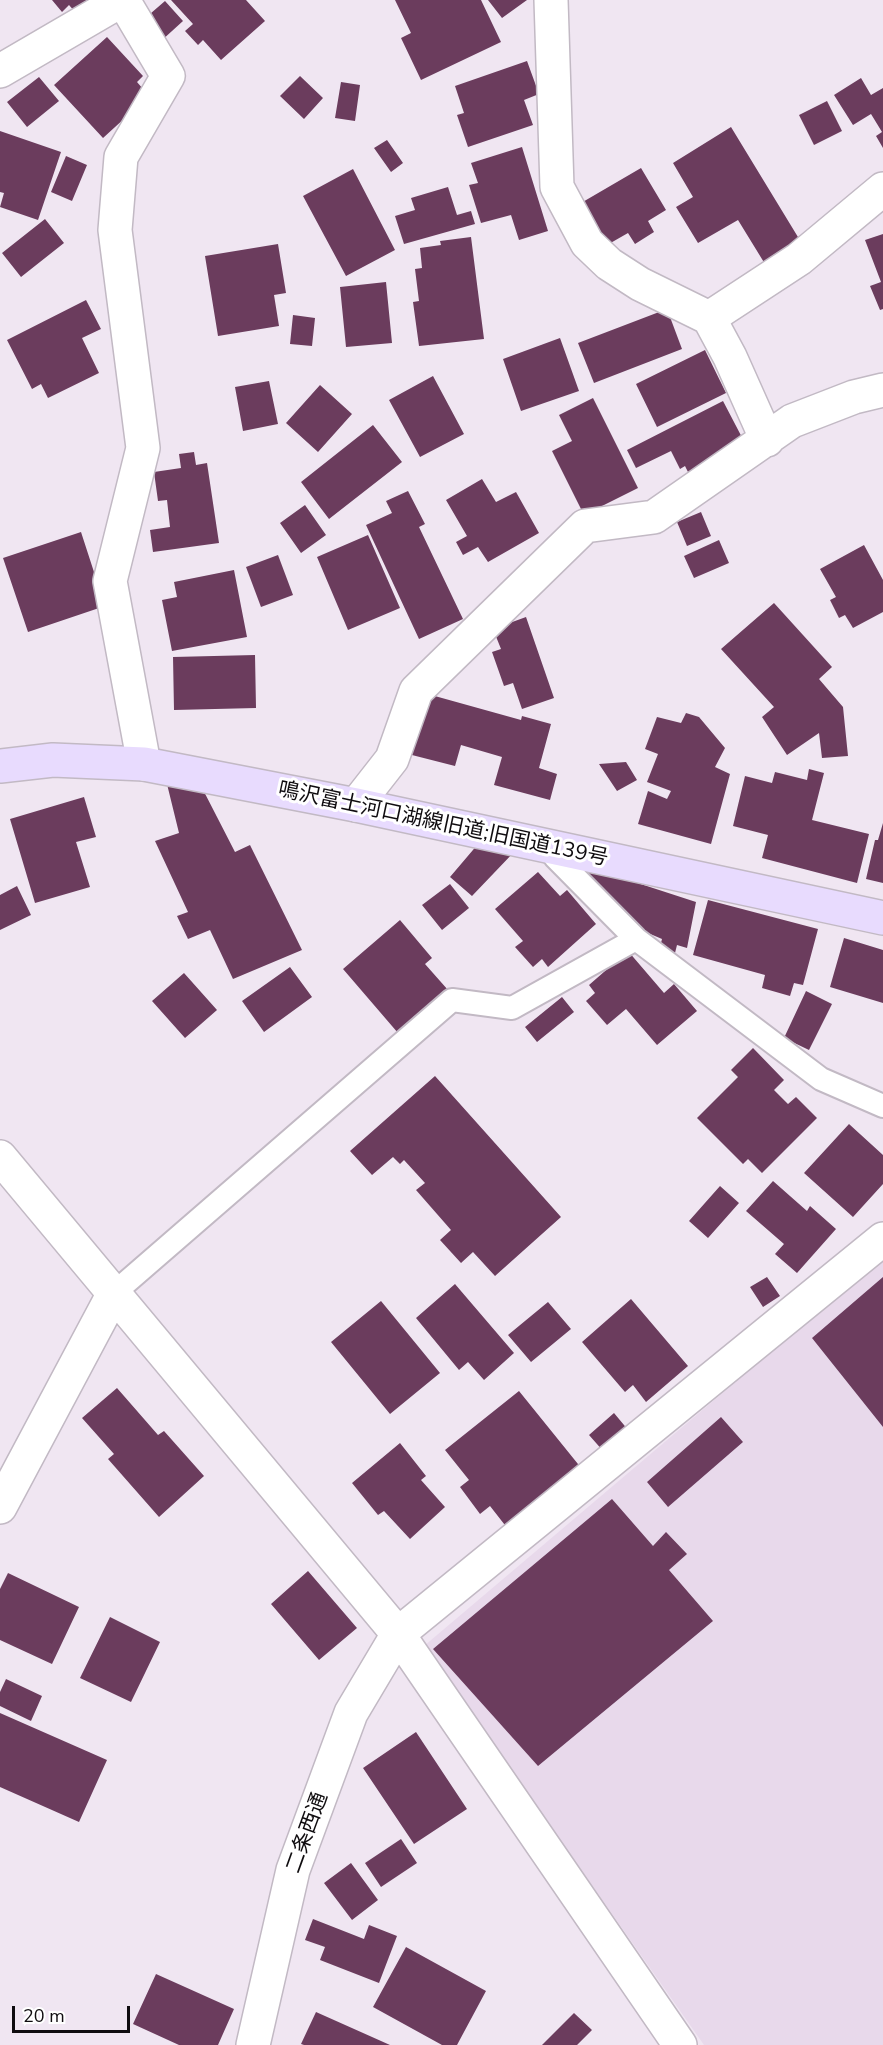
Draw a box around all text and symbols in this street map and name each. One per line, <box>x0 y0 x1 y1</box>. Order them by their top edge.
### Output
street label: 鳴沢富士河口湖線旧道;旧国道139号 <box>276 778 610 872</box>
street label: 二条西通 <box>282 1789 334 1877</box>
scale bar <box>15 1994 134 2032</box>
text: 20 m <box>23 2004 65 2028</box>

